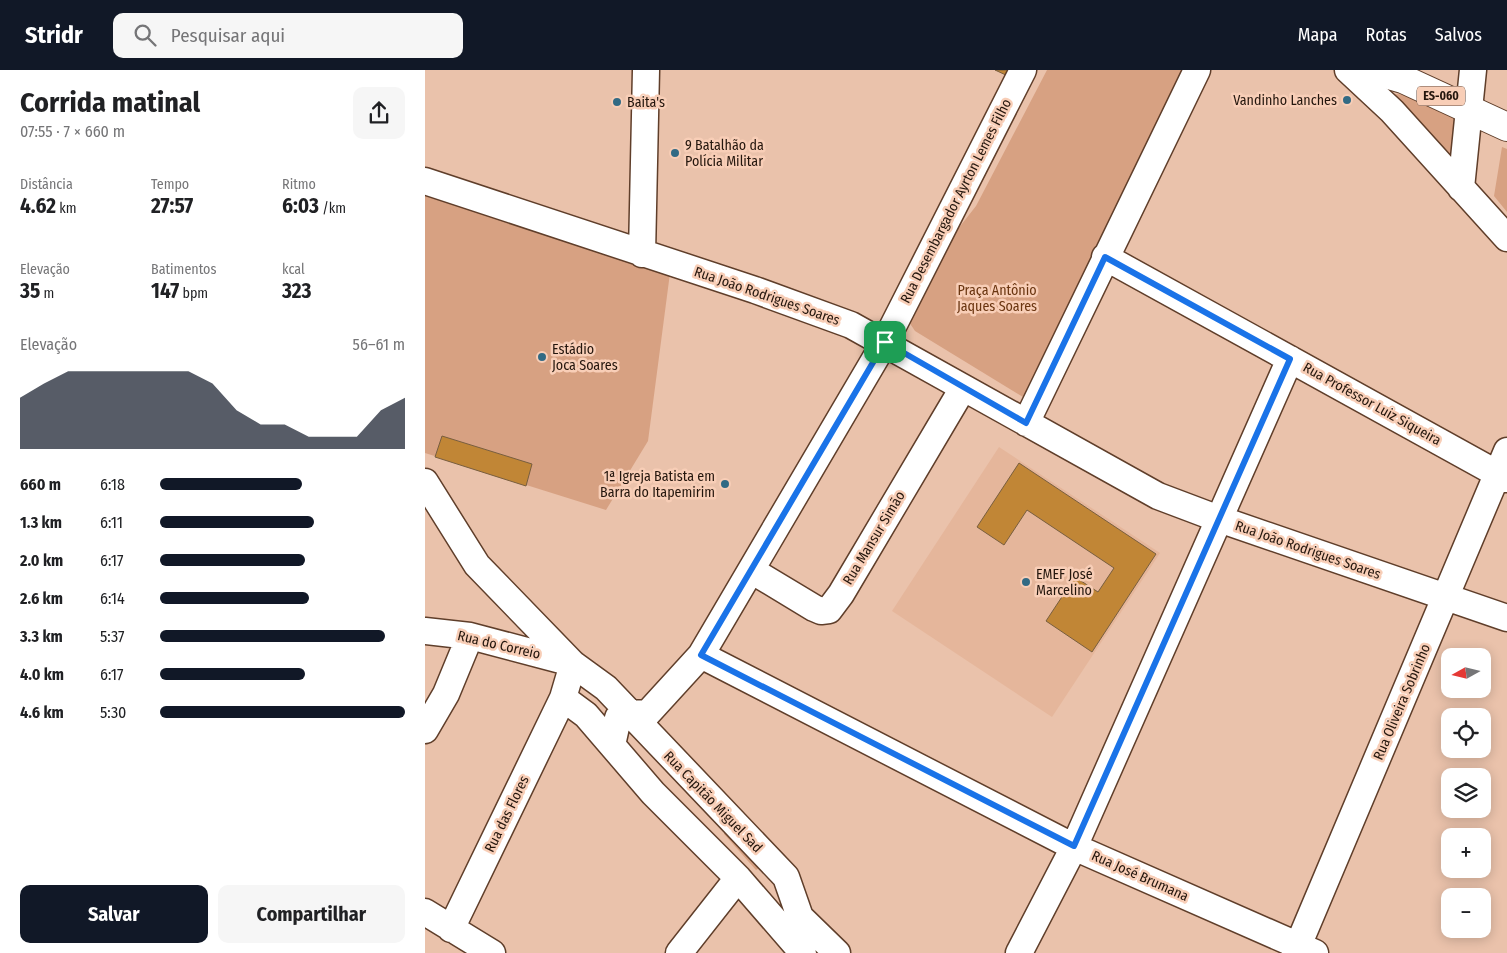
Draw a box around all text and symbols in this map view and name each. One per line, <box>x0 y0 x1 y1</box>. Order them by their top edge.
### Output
search box <box>113 13 463 58</box>
text: Stridr <box>25 21 83 49</box>
icon: search <box>131 21 159 49</box>
text: Pesquisar aqui <box>171 24 285 47</box>
text: Mapa <box>1298 24 1338 46</box>
text: Rotas <box>1366 24 1407 46</box>
text: Salvos <box>1435 24 1482 46</box>
text: Corrida matinal <box>20 86 200 119</box>
road number: ES-060 <box>1417 86 1465 106</box>
button: share <box>353 87 405 139</box>
place label: Vandinho Lanches <box>1233 92 1337 109</box>
place label: Baita's <box>627 94 665 111</box>
marker: Vandinho Lanches <box>1341 94 1353 106</box>
marker: Baita's <box>611 96 623 108</box>
street label: Rua Desembargador Ayrton Lemes Filho <box>897 96 1015 306</box>
text: 07:55 · 7 × 660 m <box>20 122 125 141</box>
place label: 9 Batalhão da Polícia Militar <box>685 137 764 170</box>
marker: 9 Batalhão da Polícia Militar <box>669 147 681 159</box>
text: Distância <box>20 176 73 193</box>
text: Tempo <box>151 176 189 193</box>
text: Ritmo <box>282 176 316 193</box>
text: 4.62 <box>20 193 56 219</box>
text: 27:57 <box>151 193 193 219</box>
text: 6:03 <box>282 193 319 219</box>
text: km <box>56 200 77 217</box>
text: /km <box>319 200 346 217</box>
text: Elevação <box>20 261 70 278</box>
text: Batimentos <box>151 261 216 278</box>
text: kcal <box>282 261 305 278</box>
street label: Rua João Rodrigues Soares <box>692 263 842 329</box>
text: 35 <box>20 278 40 304</box>
text: 147 <box>151 278 179 304</box>
text: 323 <box>282 278 311 304</box>
park label: Praça Antônio Jaques Soares <box>957 282 1037 315</box>
text: m <box>40 285 54 302</box>
text: bpm <box>179 285 208 302</box>
pin <box>864 321 906 363</box>
icon: arrive <box>871 328 899 356</box>
text: Elevação <box>20 335 77 354</box>
text: 56–61 m <box>353 335 405 354</box>
place label: Estádio Joca Soares <box>552 341 618 374</box>
marker: Estádio Joca Soares <box>536 351 548 363</box>
street label: Rua Professor Luiz Siqueira <box>1300 359 1444 449</box>
place label: 1ª Igreja Batista em Barra do Itapemirim <box>600 468 715 501</box>
text: 660 m <box>20 475 61 494</box>
text: 6:18 <box>100 475 125 494</box>
marker: 1ª Igreja Batista em Barra do Itapemirim <box>719 478 731 490</box>
street label: Rua Mansur Simão <box>839 488 909 588</box>
text: 1.3 km <box>20 513 62 532</box>
text: 6:11 <box>100 513 123 532</box>
street label: Rua João Rodrigues Soares <box>1233 517 1383 583</box>
text: 2.0 km <box>20 551 63 570</box>
text: 6:17 <box>100 551 123 570</box>
place label: EMEF José Marcelino <box>1036 566 1093 599</box>
marker: EMEF José Marcelino <box>1020 576 1032 588</box>
text: 2.6 km <box>20 589 63 608</box>
text: 6:14 <box>100 589 125 608</box>
text: 3.3 km <box>20 627 63 646</box>
text: 5:37 <box>100 627 125 646</box>
street label: Rua do Correio <box>456 627 542 663</box>
street label: Rua Oliveira Sobrinho <box>1370 641 1434 763</box>
north arrow <box>1441 648 1491 698</box>
map controls <box>1441 648 1491 938</box>
text: 4.0 km <box>20 665 64 684</box>
text: 6:17 <box>100 665 123 684</box>
text: 4.6 km <box>20 703 64 722</box>
text: 5:30 <box>100 703 126 722</box>
button: locate <box>1441 708 1491 758</box>
street label: Rua Capitão Miguel Sad <box>660 748 766 856</box>
button: layers <box>1441 768 1491 818</box>
street label: Rua das Flores <box>481 773 533 855</box>
button: + <box>1441 828 1491 878</box>
street label: Rua José Brumana <box>1089 847 1191 905</box>
button: Salvar <box>20 885 208 943</box>
button: Compartilhar <box>218 885 405 943</box>
button: − <box>1441 888 1491 938</box>

